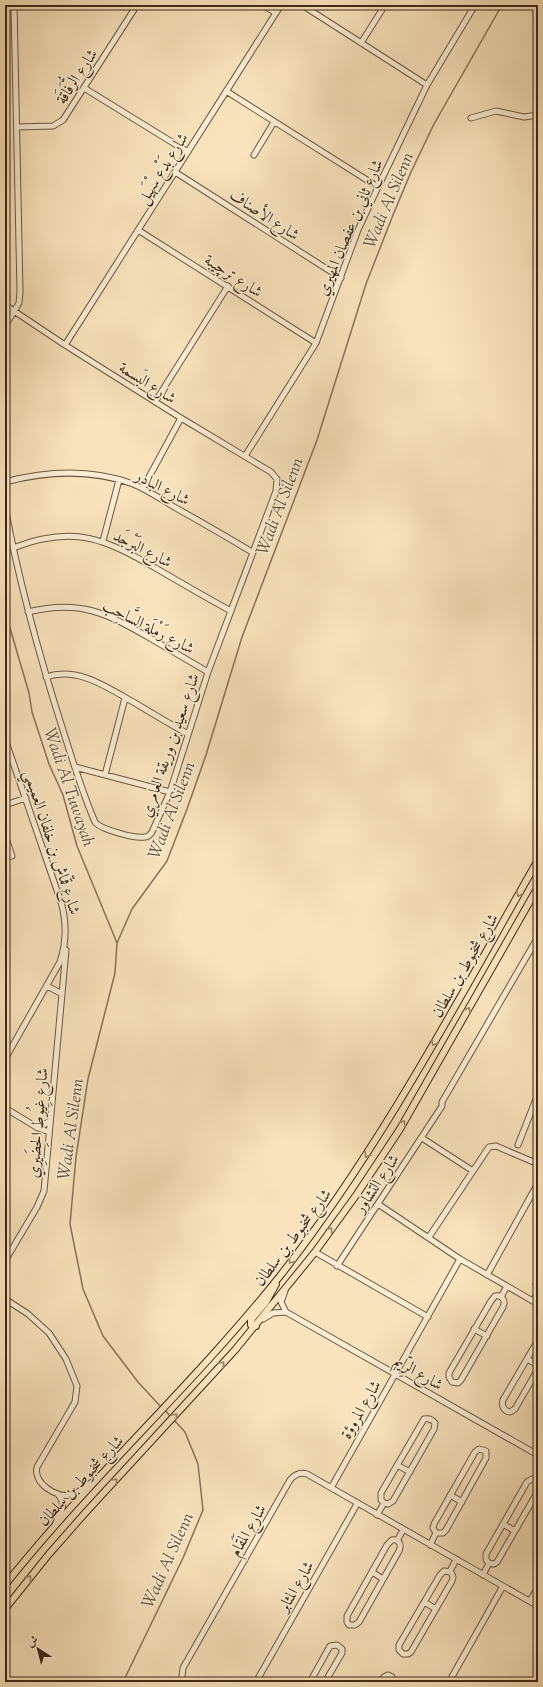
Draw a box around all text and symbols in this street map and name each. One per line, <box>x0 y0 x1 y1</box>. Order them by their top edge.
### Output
street label: شارع الرُّفَاقَة <box>46 42 105 110</box>
street label: شارع بَدْع سْهَيل <box>131 128 195 210</box>
water label: Wadi Al Silenn <box>359 149 421 253</box>
street label: شارع ثاني بن عفصان المهيري <box>312 156 390 300</box>
street label: شارع الأصناف <box>224 183 304 247</box>
street label: شارع ترچيبة <box>199 250 266 305</box>
street label: شارع البَسمة <box>113 356 181 411</box>
water label: Wadi Al Silenn <box>251 454 310 559</box>
street label: شارع البادر <box>129 465 193 513</box>
street label: شارع البَرْجَد <box>108 524 176 575</box>
street label: شارع رَمْلَة السَّاحِب <box>98 592 200 661</box>
street label: شارع سعيد بن وريقة العامري <box>136 671 207 821</box>
water label: Wadi Al Tuwayah <box>37 725 100 851</box>
water label: Wadi Al Silenn <box>143 758 202 863</box>
street label: شارع قمّاش بن خلفان العميمي <box>14 767 87 919</box>
one-way arrow <box>516 890 523 897</box>
street label: شارع شخبوط بن سلطان <box>427 910 505 1023</box>
one-way arrow <box>464 1007 471 1014</box>
one-way arrow <box>431 1039 439 1047</box>
street label: شارع غِيُوط الحِضَيرِي <box>19 1067 56 1179</box>
water label: Wadi Al Silenn <box>53 1077 91 1182</box>
one-way arrow <box>399 1120 406 1127</box>
street label: شارع التشاور <box>349 1150 406 1220</box>
one-way arrow <box>364 1151 372 1158</box>
street label: شارع شخبوط بن سلطان <box>250 1185 338 1292</box>
one-way arrow <box>325 1228 332 1235</box>
one-way arrow <box>289 1256 296 1263</box>
street label: شارع الرِّيم <box>388 1349 448 1398</box>
one-way arrow <box>218 1361 225 1369</box>
street label: شارع المروؤة <box>336 1377 388 1444</box>
one-way arrow <box>170 1413 177 1421</box>
street label: شارع شخبوط بن سلطان <box>33 1431 130 1532</box>
one-way arrow <box>111 1478 118 1485</box>
street label: شارع المَقَام <box>223 1500 274 1562</box>
water label: Wadi Al Silenn <box>137 1509 201 1613</box>
street label: شارع المثابر <box>272 1557 321 1619</box>
one-way arrow <box>25 1576 32 1583</box>
north arrow <box>18 1629 58 1669</box>
text: ش <box>24 1632 42 1651</box>

